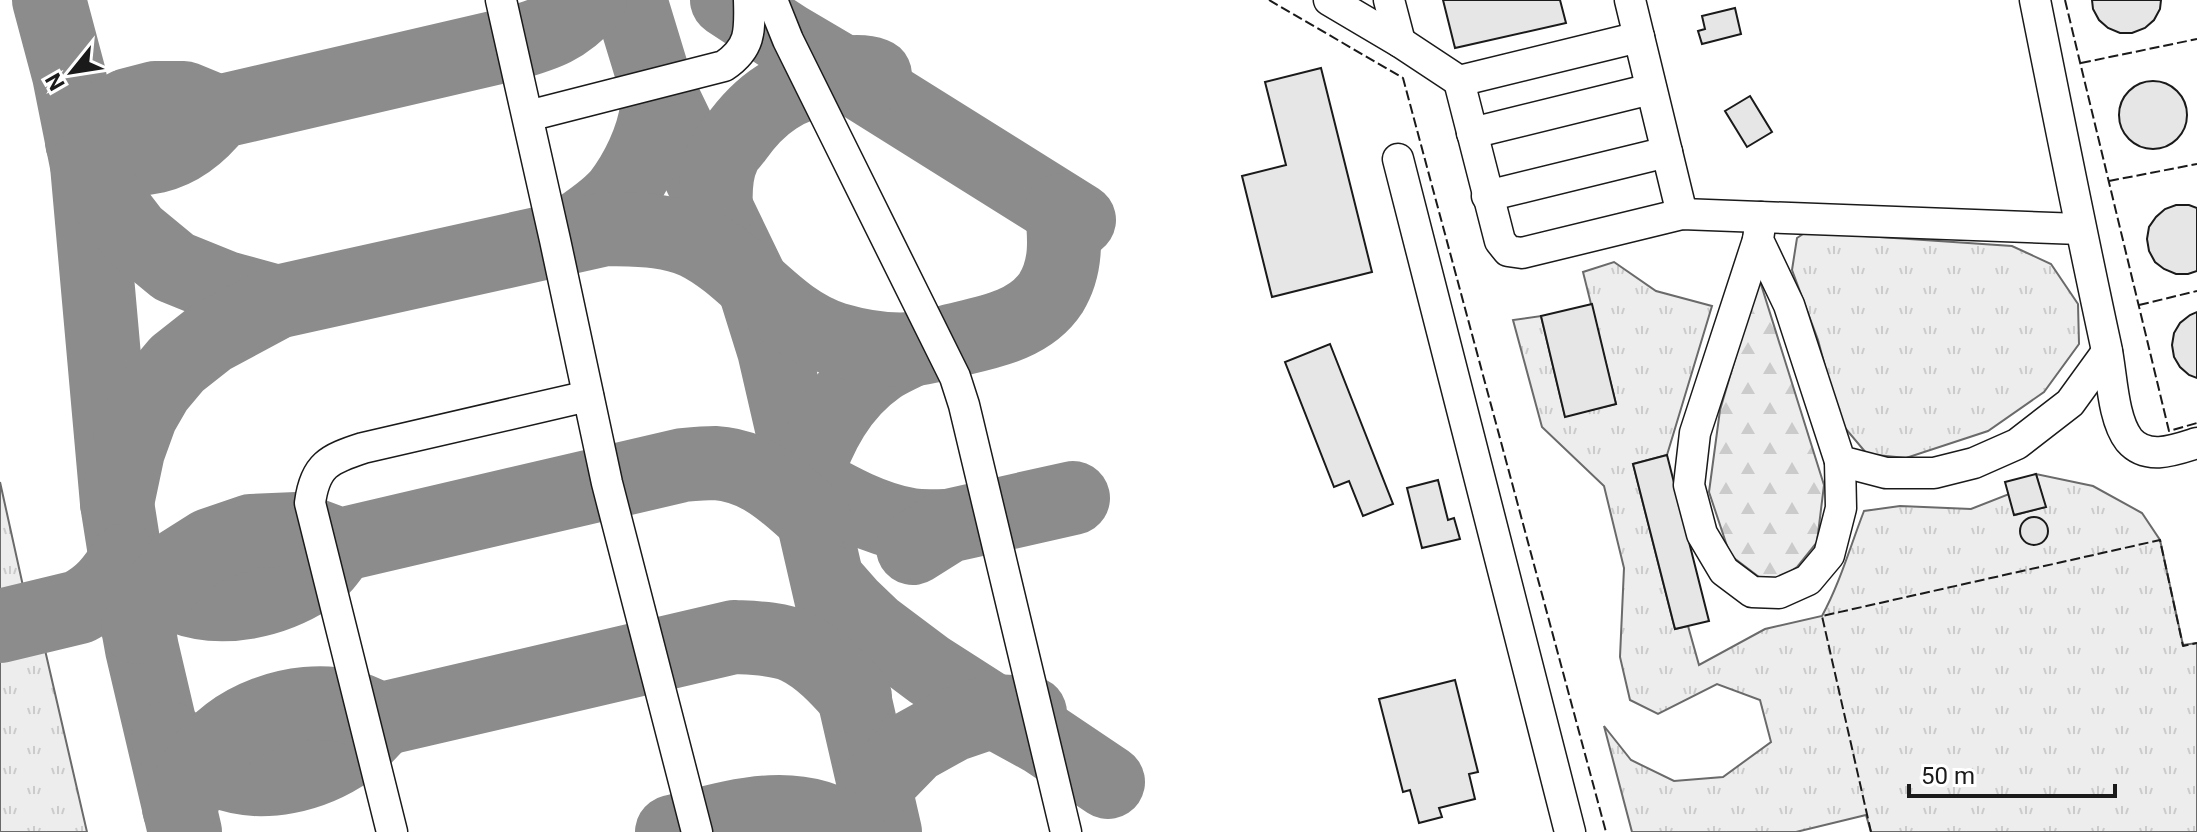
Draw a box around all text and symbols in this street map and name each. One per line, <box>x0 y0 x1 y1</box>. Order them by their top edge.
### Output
north arrow <box>32 32 112 112</box>
text: N <box>40 69 70 95</box>
scale bar <box>1909 748 2115 798</box>
text: 50 m <box>1921 762 1975 790</box>

